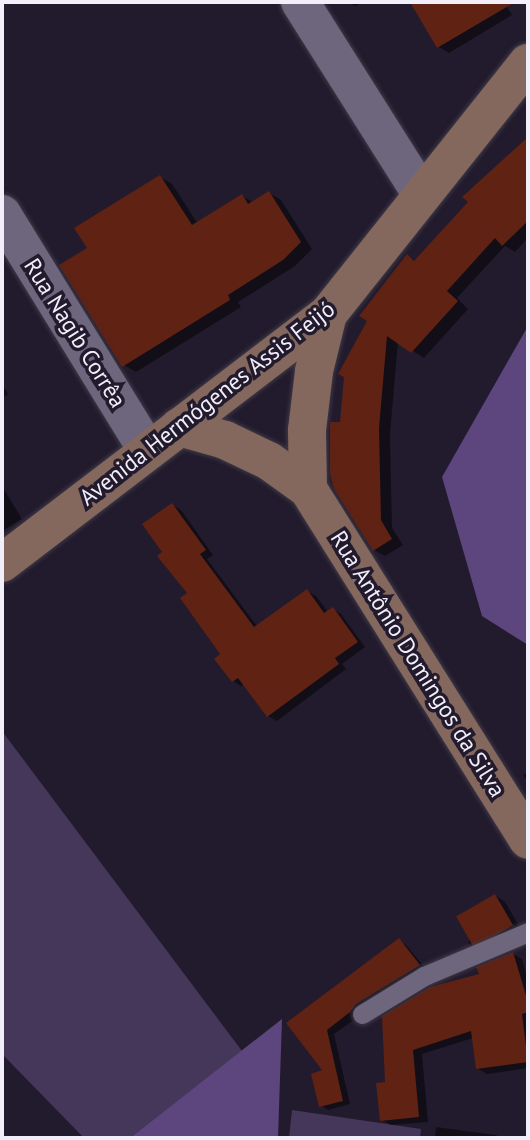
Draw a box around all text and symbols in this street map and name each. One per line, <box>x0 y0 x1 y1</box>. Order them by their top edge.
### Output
street label: Rua Nagib Corrêa <box>18 253 132 413</box>
street label: Avenida Hermógenes Assis Feijó <box>74 295 340 511</box>
street label: Rua Antônio Domingos da Silva <box>324 526 512 802</box>

